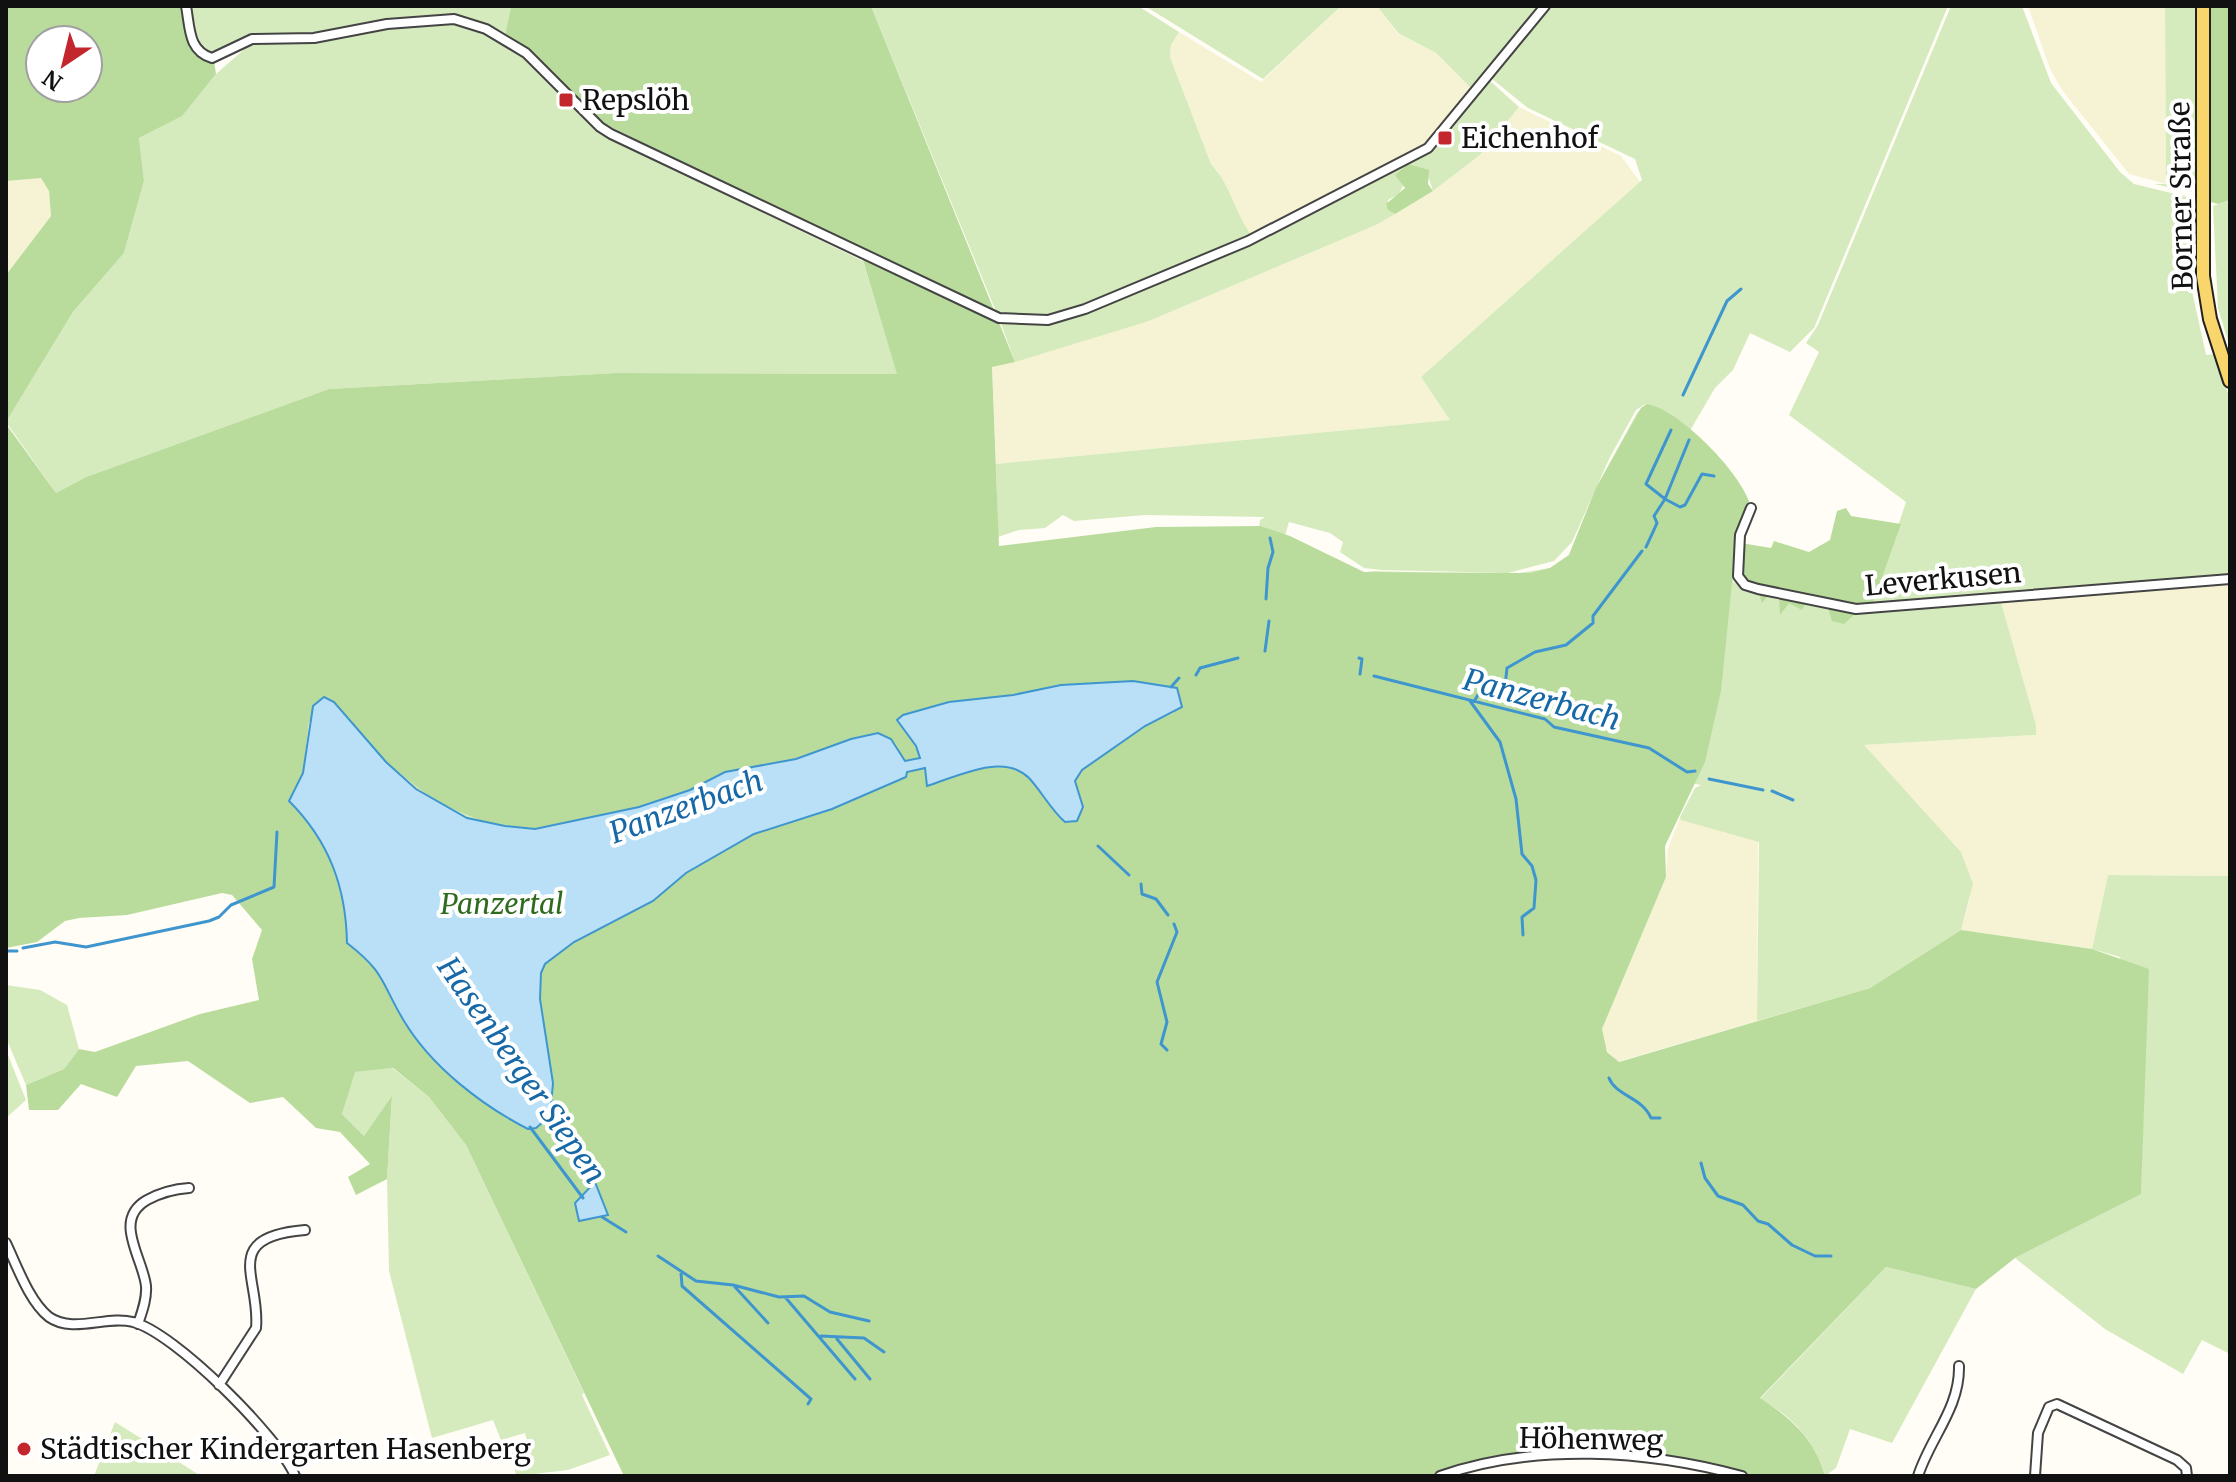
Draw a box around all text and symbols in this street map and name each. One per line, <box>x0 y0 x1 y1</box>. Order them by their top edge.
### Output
north arrow <box>24 24 104 104</box>
text: N <box>37 64 68 97</box>
place label: Repslöh <box>582 82 690 118</box>
marker: Repslöh <box>557 91 575 109</box>
street label: Borner Straße <box>2161 101 2201 291</box>
place label: Eichenhof <box>1461 120 1599 156</box>
marker: Eichenhof <box>1436 129 1454 147</box>
street label: Leverkusen <box>1863 554 2023 604</box>
water label: Panzerbach <box>1459 660 1625 738</box>
water label: Panzerbach <box>604 761 768 851</box>
park label: Panzertal <box>441 886 563 922</box>
water label: Hasenberger Siepen <box>429 949 614 1191</box>
street label: Höhenweg <box>1519 1420 1664 1458</box>
place label: Städtischer Kindergarten Hasenberg <box>40 1431 531 1467</box>
marker: Städtischer Kindergarten Hasenberg <box>15 1440 33 1458</box>

